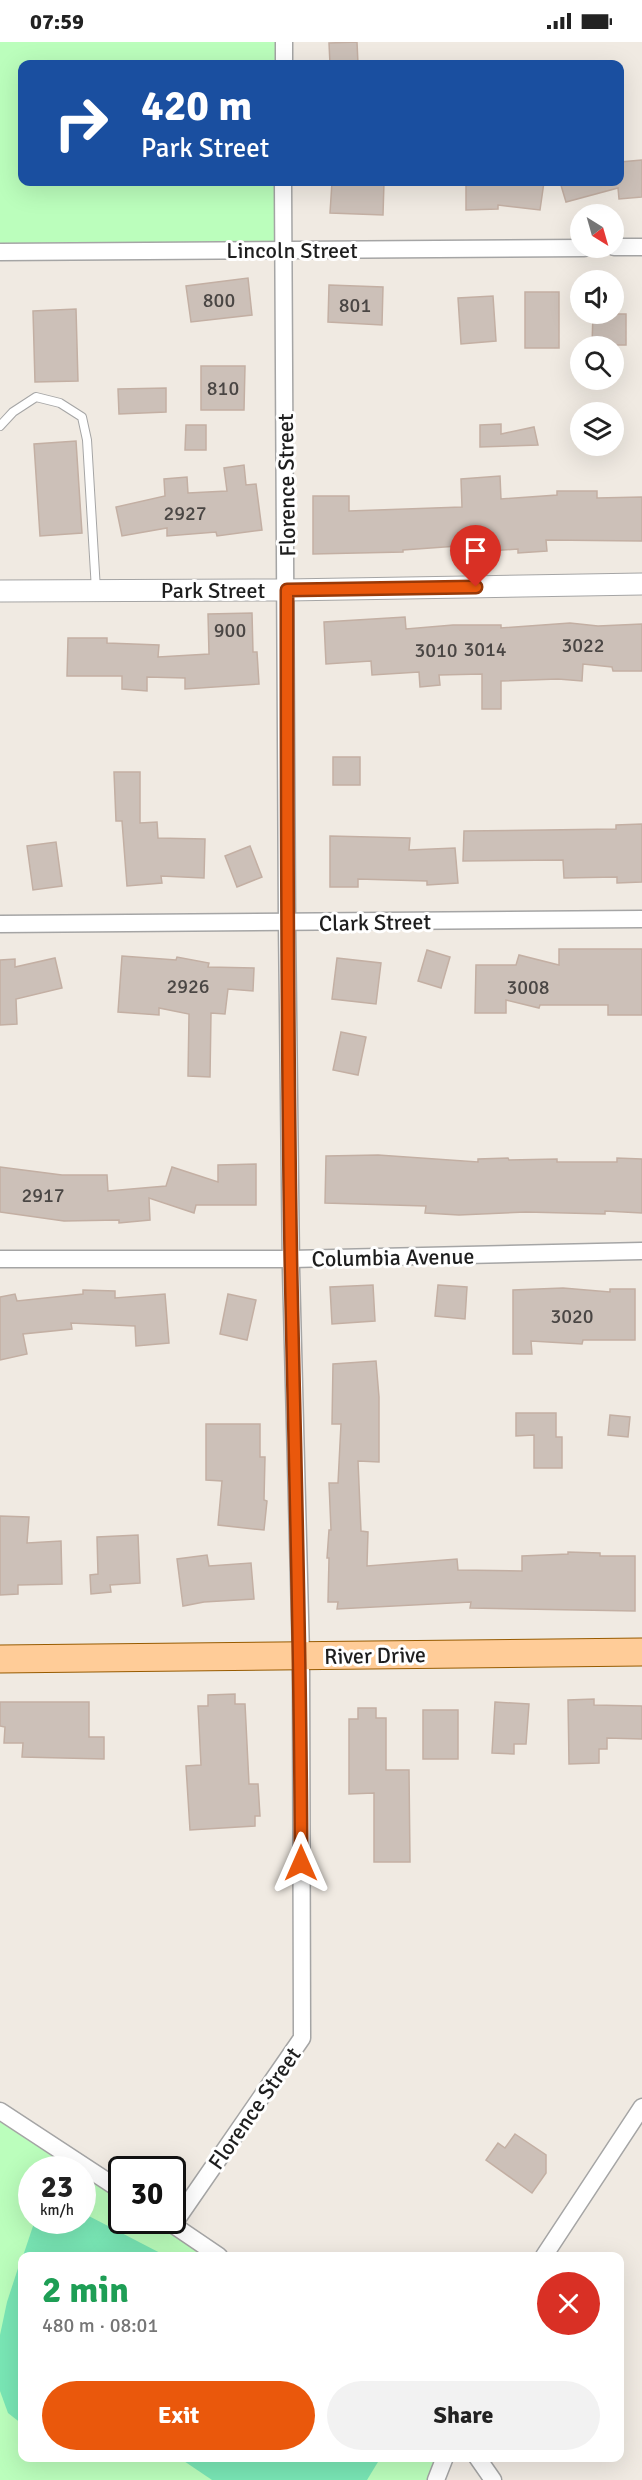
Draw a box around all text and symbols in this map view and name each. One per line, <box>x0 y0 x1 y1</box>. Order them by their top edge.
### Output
text: 07:59 <box>30 8 84 35</box>
text: 420 m <box>141 81 252 132</box>
icon: right <box>42 84 120 162</box>
text: Park Street <box>141 132 269 165</box>
north arrow <box>570 204 624 258</box>
map controls <box>570 204 624 456</box>
street label: Lincoln Street <box>226 237 358 264</box>
button: sound <box>570 270 624 324</box>
house number: 800 <box>203 288 235 313</box>
house number: 801 <box>339 293 371 318</box>
button: search <box>570 336 624 390</box>
house number: 810 <box>207 376 239 401</box>
button: layers <box>570 402 624 456</box>
street label: Florence Street <box>272 413 301 557</box>
house number: 2927 <box>163 501 207 526</box>
pin <box>450 525 501 587</box>
icon: arrive <box>459 534 492 567</box>
street label: Park Street <box>161 577 266 604</box>
house number: 900 <box>214 618 246 643</box>
house number: 3022 <box>561 633 605 658</box>
house number: 3014 <box>463 637 507 662</box>
house number: 3010 <box>414 638 458 663</box>
street label: Clark Street <box>319 908 432 937</box>
house number: 2926 <box>166 974 210 999</box>
house number: 3008 <box>506 975 550 1000</box>
house number: 2917 <box>21 1183 65 1208</box>
street label: Columbia Avenue <box>311 1243 475 1272</box>
house number: 3020 <box>550 1304 594 1329</box>
street label: River Drive <box>324 1641 426 1670</box>
position arrow <box>269 1831 333 1895</box>
street label: Florence Street <box>202 2042 307 2175</box>
speed limit sign: 30 <box>108 2156 186 2234</box>
text: 23 <box>41 2169 73 2206</box>
text: km/h <box>40 2201 74 2219</box>
text: 2 min <box>42 2268 129 2313</box>
button: close <box>537 2272 600 2335</box>
text: 480 m · 08:01 <box>42 2313 158 2338</box>
button: Exit <box>42 2381 315 2450</box>
button: Share <box>327 2381 600 2450</box>

